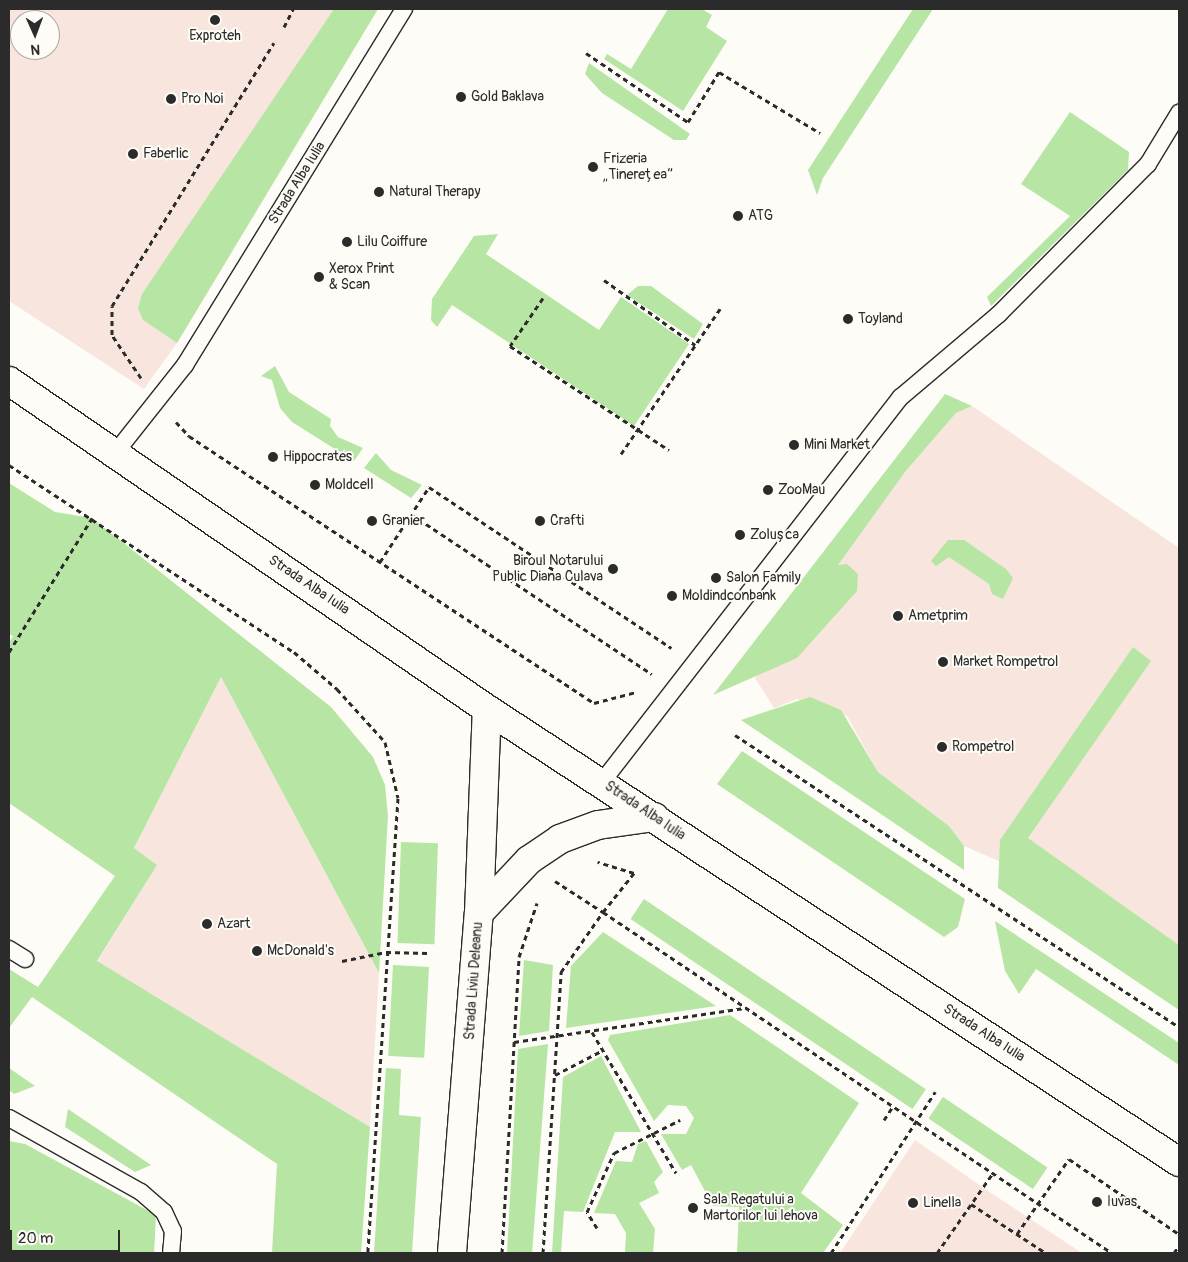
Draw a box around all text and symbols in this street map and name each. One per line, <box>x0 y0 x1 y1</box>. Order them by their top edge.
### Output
north arrow <box>10 10 60 60</box>
marker: Exproteh <box>209 14 221 26</box>
place label: Exproteh <box>189 28 241 44</box>
text: N <box>30 41 41 58</box>
place label: Gold Baklava <box>471 89 544 105</box>
place label: Pro Noi <box>181 91 223 107</box>
marker: Gold Baklava <box>455 91 467 103</box>
marker: Pro Noi <box>165 93 177 105</box>
street label: Strada Alba Iulia <box>265 139 329 227</box>
place label: Faberlic <box>143 146 189 162</box>
marker: Faberlic <box>127 148 139 160</box>
place label: Frizeria „Tinerețea” <box>603 151 673 184</box>
marker: Frizeria „Tinerețea” <box>587 161 599 173</box>
place label: Natural Therapy <box>389 184 480 200</box>
marker: Natural Therapy <box>373 186 385 198</box>
place label: ATG <box>748 208 773 224</box>
marker: ATG <box>732 210 744 222</box>
place label: Lilu Coiffure <box>357 234 427 250</box>
marker: Lilu Coiffure <box>341 236 353 248</box>
place label: Xerox Print & Scan <box>329 261 394 294</box>
marker: Xerox Print & Scan <box>313 271 325 283</box>
place label: Toyland <box>858 311 903 327</box>
marker: Toyland <box>842 313 854 325</box>
place label: Mini Market <box>804 437 870 453</box>
marker: Mini Market <box>788 439 800 451</box>
place label: Hippocrates <box>283 449 352 465</box>
marker: Hippocrates <box>267 451 279 463</box>
place label: Moldcell <box>325 477 373 493</box>
marker: Moldcell <box>309 479 321 491</box>
place label: ZooMau <box>778 482 825 498</box>
marker: ZooMau <box>762 484 774 496</box>
place label: Granier <box>382 513 425 529</box>
place label: Crafti <box>550 513 584 529</box>
marker: Granier <box>366 515 378 527</box>
marker: Crafti <box>534 515 546 527</box>
place label: Zolușca <box>750 527 799 543</box>
marker: Zolușca <box>734 529 746 541</box>
street label: Strada Alba Iulia <box>265 552 353 618</box>
place label: Biroul Notarului Public Diana Culava <box>492 553 603 586</box>
marker: Biroul Notarului Public Diana Culava <box>607 563 619 575</box>
place label: Salon Family <box>726 570 801 586</box>
marker: Salon Family <box>710 572 722 584</box>
place label: Moldindconbank <box>682 588 776 604</box>
marker: Moldindconbank <box>666 590 678 602</box>
place label: Ametprim <box>908 608 968 624</box>
marker: Ametprim <box>892 610 904 622</box>
place label: Market Rompetrol <box>953 654 1058 670</box>
marker: Market Rompetrol <box>937 656 949 668</box>
place label: Rompetrol <box>952 739 1014 755</box>
marker: Rompetrol <box>936 741 948 753</box>
street label: Strada Alba Iulia <box>601 778 689 844</box>
place label: Azart <box>217 916 250 932</box>
marker: Azart <box>201 918 213 930</box>
street label: Strada Liviu Deleanu <box>461 921 487 1041</box>
place label: McDonald's <box>267 943 334 959</box>
marker: McDonald's <box>251 945 263 957</box>
street label: Strada Alba Iulia <box>940 1000 1028 1066</box>
place label: Sala Regatului a Martorilor lui Iehova <box>703 1192 818 1224</box>
place label: Iuvas <box>1107 1194 1137 1210</box>
place label: Linella <box>923 1195 961 1211</box>
marker: Iuvas <box>1091 1196 1103 1208</box>
marker: Linella <box>907 1197 919 1209</box>
marker: Sala Regatului a Martorilor lui Iehova <box>687 1202 699 1214</box>
scale bar <box>12 1220 122 1252</box>
text: 20 m <box>18 1229 53 1248</box>

